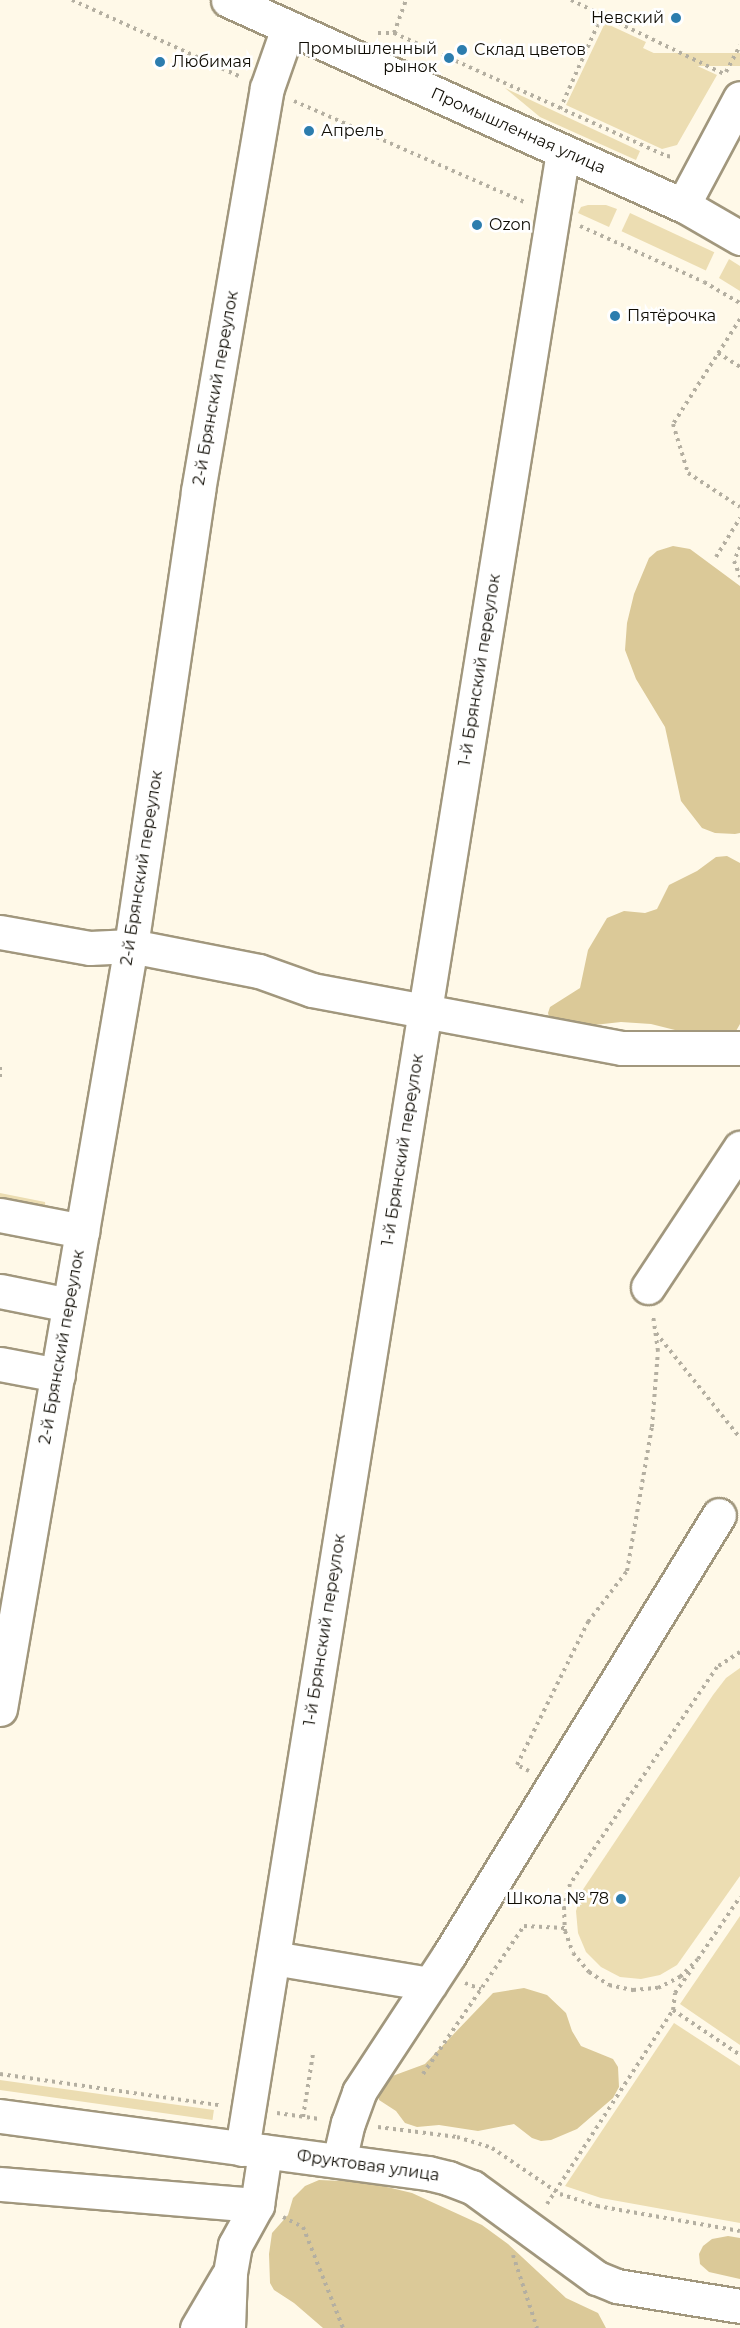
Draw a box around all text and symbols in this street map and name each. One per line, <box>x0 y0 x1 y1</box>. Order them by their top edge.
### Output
place label: Невский <box>591 8 664 28</box>
marker: Невский <box>669 11 683 25</box>
place label: Промышленный рынок <box>297 39 437 77</box>
place label: Склад цветов <box>474 40 586 60</box>
marker: Склад цветов <box>455 43 469 57</box>
marker: Промышленный рынок <box>442 51 456 65</box>
place label: Любимая <box>172 52 252 72</box>
marker: Любимая <box>153 55 167 69</box>
street label: Промышленная улица <box>428 84 608 178</box>
place label: Апрель <box>321 121 383 141</box>
marker: Апрель <box>302 124 316 138</box>
place label: Ozon <box>489 215 531 235</box>
marker: Ozon <box>470 218 484 232</box>
street label: 2-й Брянский переулок <box>189 289 243 487</box>
place label: Пятёрочка <box>627 306 716 326</box>
marker: Пятёрочка <box>608 309 622 323</box>
street label: 1-й Брянский переулок <box>455 573 505 767</box>
street label: 2-й Брянский переулок <box>117 769 167 967</box>
street label: 1-й Брянский переулок <box>378 1053 428 1247</box>
street label: 2-й Брянский переулок <box>35 1248 89 1446</box>
street label: 1-й Брянский переулок <box>300 1533 350 1727</box>
place label: Школа № 78 <box>506 1889 609 1909</box>
marker: Школа № 78 <box>614 1892 628 1906</box>
street label: Фруктовая улица <box>296 2146 440 2186</box>

